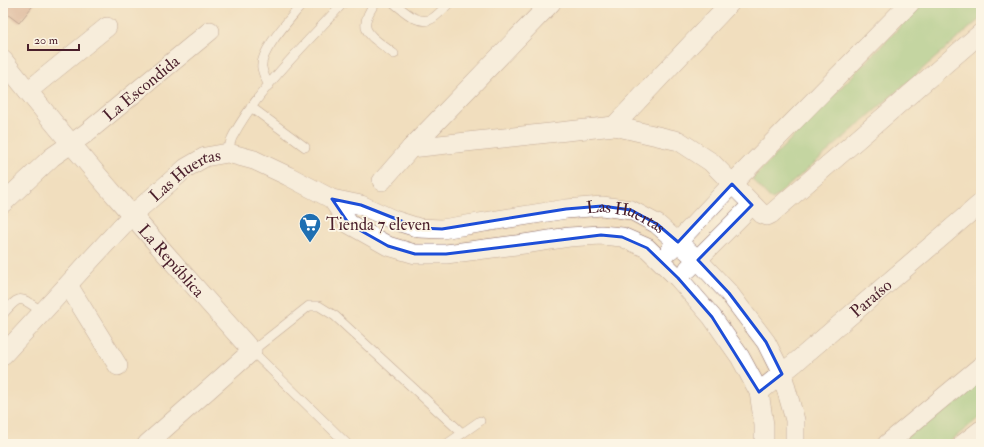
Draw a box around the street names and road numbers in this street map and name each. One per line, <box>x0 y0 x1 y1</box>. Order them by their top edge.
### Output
street label: La Escondida <box>98 50 184 125</box>
street label: Las Huertas <box>145 144 222 206</box>
street label: Las Huertas <box>585 195 670 238</box>
street label: La República <box>134 220 210 302</box>
street label: Paraíso <box>845 274 896 322</box>

